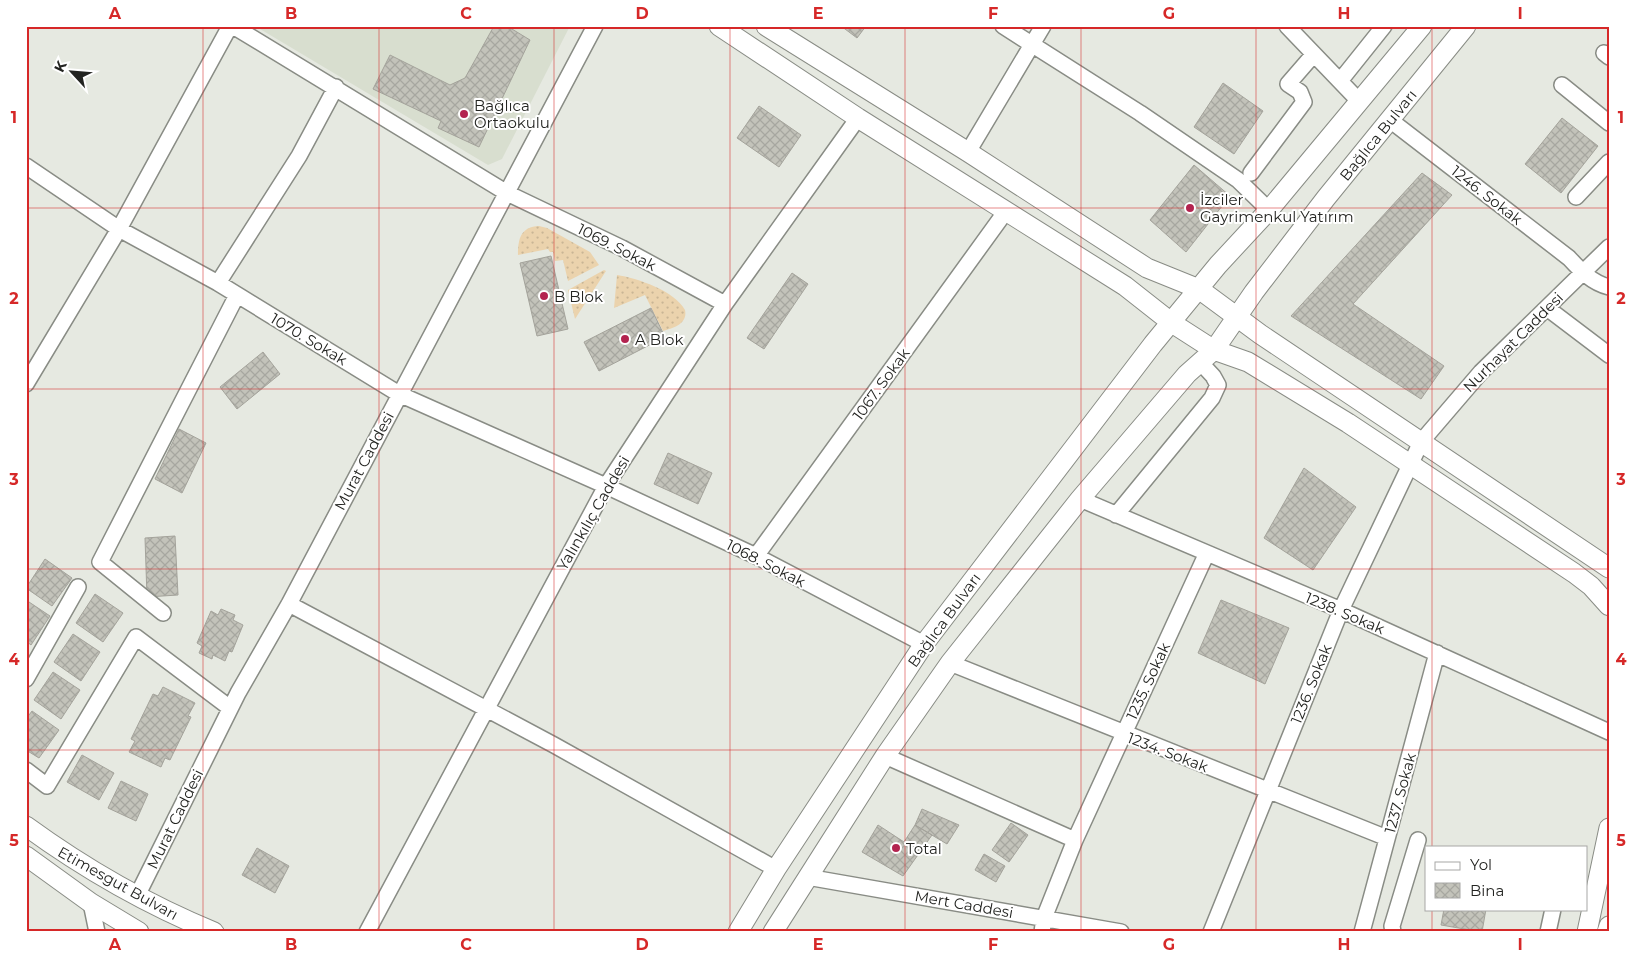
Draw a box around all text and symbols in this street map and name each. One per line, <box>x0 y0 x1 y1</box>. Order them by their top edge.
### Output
text: A <box>108 4 122 23</box>
text: B <box>285 4 297 23</box>
text: C <box>460 4 472 23</box>
text: D <box>635 4 649 23</box>
text: E <box>813 4 823 23</box>
text: F <box>988 4 998 23</box>
text: G <box>1163 4 1175 23</box>
text: H <box>1338 4 1350 23</box>
text: I <box>1517 4 1523 23</box>
north arrow <box>48 48 98 98</box>
text: K <box>50 57 71 75</box>
street label: Bağlıca Bulvarı <box>1335 86 1421 184</box>
place label: Bağlıca Ortaokulu <box>474 96 550 132</box>
text: 1 <box>11 108 17 127</box>
marker: Bağlıca Ortaokulu <box>458 108 470 120</box>
text: 1 <box>1618 108 1624 127</box>
street label: 1246. Sokak <box>1448 161 1526 229</box>
place label: İzciler Gayrimenkul Yatırım <box>1200 190 1354 226</box>
marker: İzciler Gayrimenkul Yatırım <box>1184 202 1196 214</box>
street label: 1069. Sokak <box>574 219 660 275</box>
place label: B Blok <box>554 287 603 306</box>
street label: Nurhayat Caddesi <box>1459 288 1567 396</box>
text: 2 <box>9 289 19 308</box>
text: 2 <box>1616 289 1626 308</box>
marker: B Blok <box>538 290 550 302</box>
street label: 1070. Sokak <box>267 309 351 369</box>
place label: A Blok <box>635 330 683 349</box>
marker: A Blok <box>619 333 631 345</box>
street label: 1067. Sokak <box>848 344 914 424</box>
street label: Murat Caddesi <box>330 409 398 513</box>
street label: Yalınkılıç Caddesi <box>553 452 633 574</box>
text: 3 <box>8 470 19 489</box>
text: 3 <box>1615 470 1626 489</box>
street label: 1068. Sokak <box>723 535 809 591</box>
street label: Bağlıca Bulvarı <box>903 569 985 671</box>
street label: 1238. Sokak <box>1302 588 1388 638</box>
street label: 1235. Sokak <box>1122 639 1174 723</box>
street label: 1236. Sokak <box>1286 641 1336 727</box>
text: 4 <box>8 650 20 669</box>
text: 4 <box>1615 650 1627 669</box>
street label: 1234. Sokak <box>1125 728 1211 776</box>
street label: 1237. Sokak <box>1380 751 1420 835</box>
street label: Murat Caddesi <box>143 766 207 872</box>
text: 5 <box>9 831 19 850</box>
text: 5 <box>1616 831 1626 850</box>
place label: Total <box>906 839 942 858</box>
street label: Etimesgut Bulvarı <box>55 842 181 924</box>
marker: Total <box>890 842 902 854</box>
legend <box>1425 846 1588 910</box>
text: Yol <box>1470 855 1492 874</box>
text: Bina <box>1470 881 1504 900</box>
street label: Mert Caddesi <box>913 886 1015 922</box>
text: A <box>108 935 122 954</box>
text: B <box>285 935 297 954</box>
text: C <box>460 935 472 954</box>
text: D <box>635 935 649 954</box>
text: E <box>813 935 823 954</box>
text: F <box>988 935 998 954</box>
text: G <box>1163 935 1175 954</box>
text: H <box>1338 935 1350 954</box>
text: I <box>1517 935 1523 954</box>

